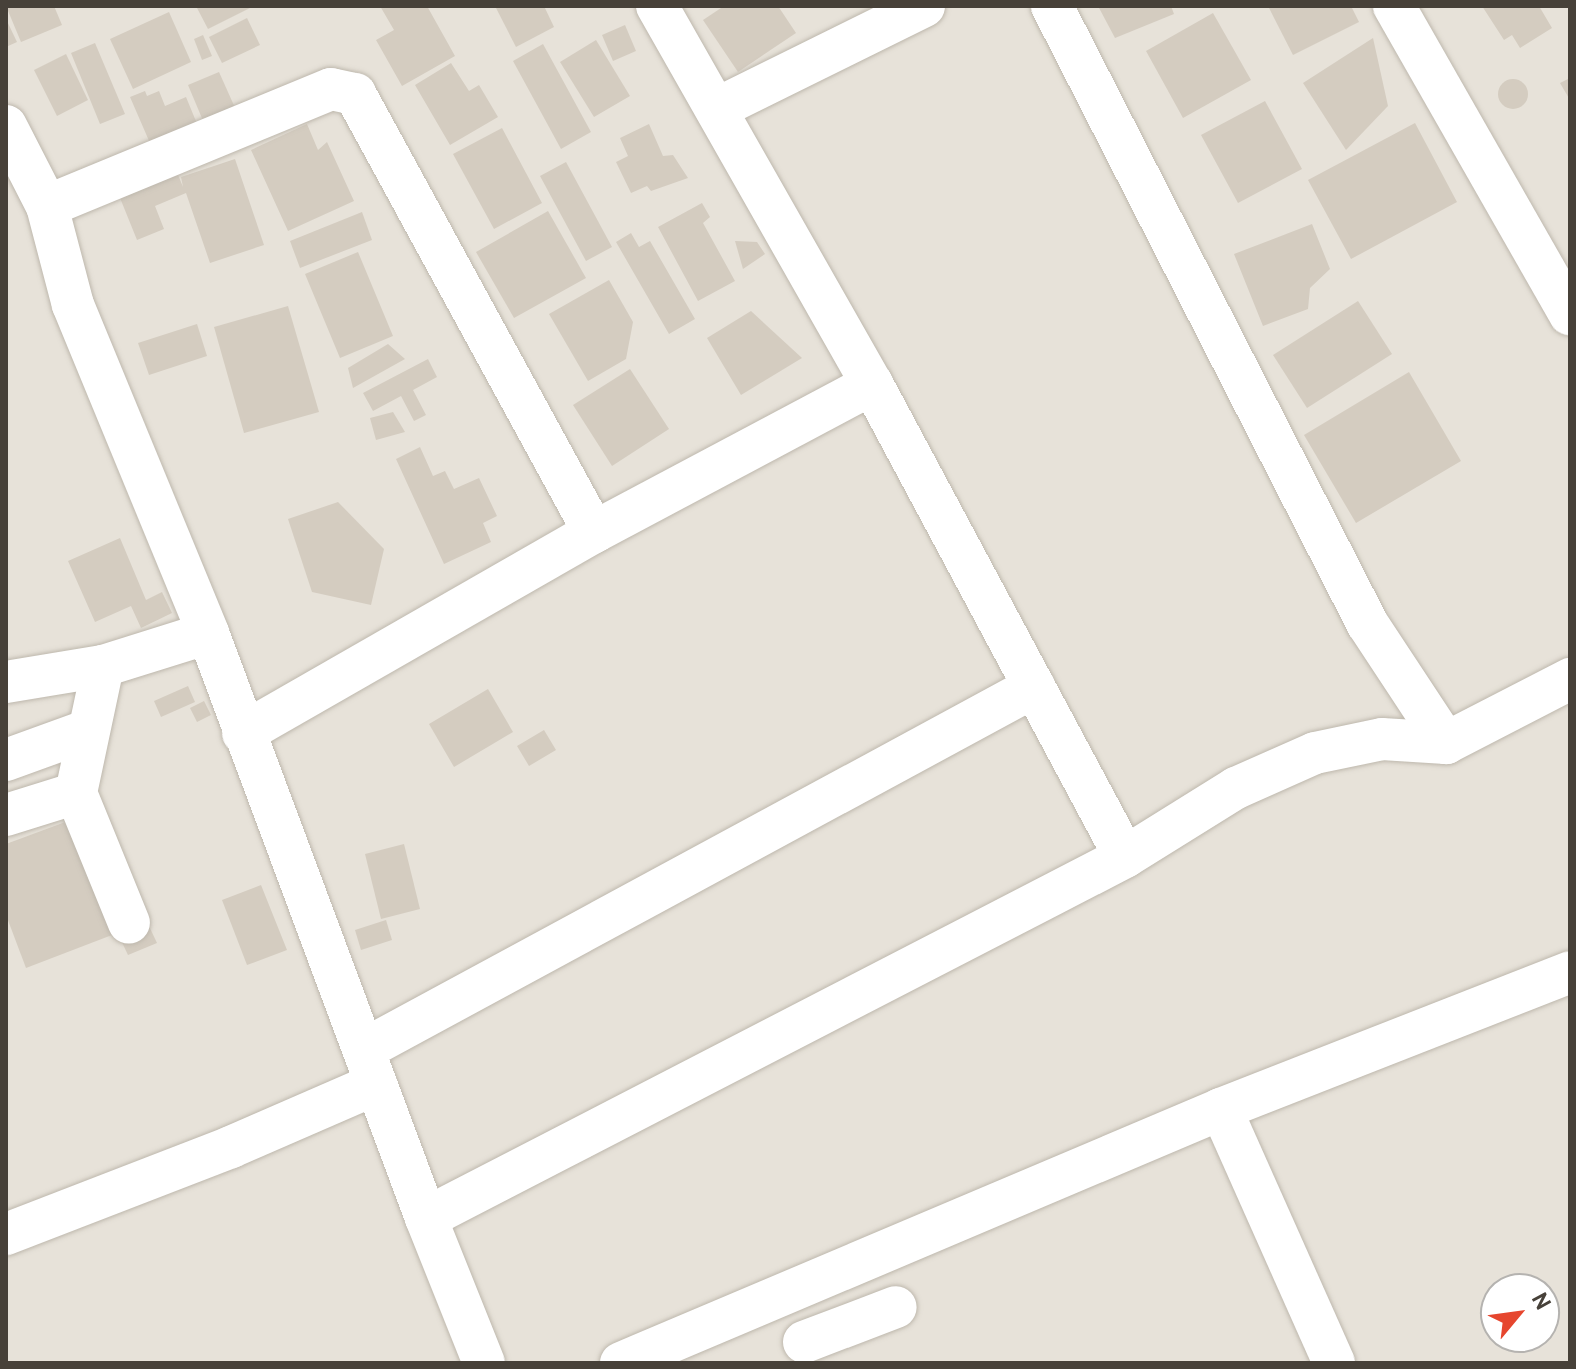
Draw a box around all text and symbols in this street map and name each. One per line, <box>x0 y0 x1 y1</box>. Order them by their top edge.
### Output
north arrow <box>1480 1273 1560 1353</box>
text: N <box>1524 1289 1555 1316</box>

